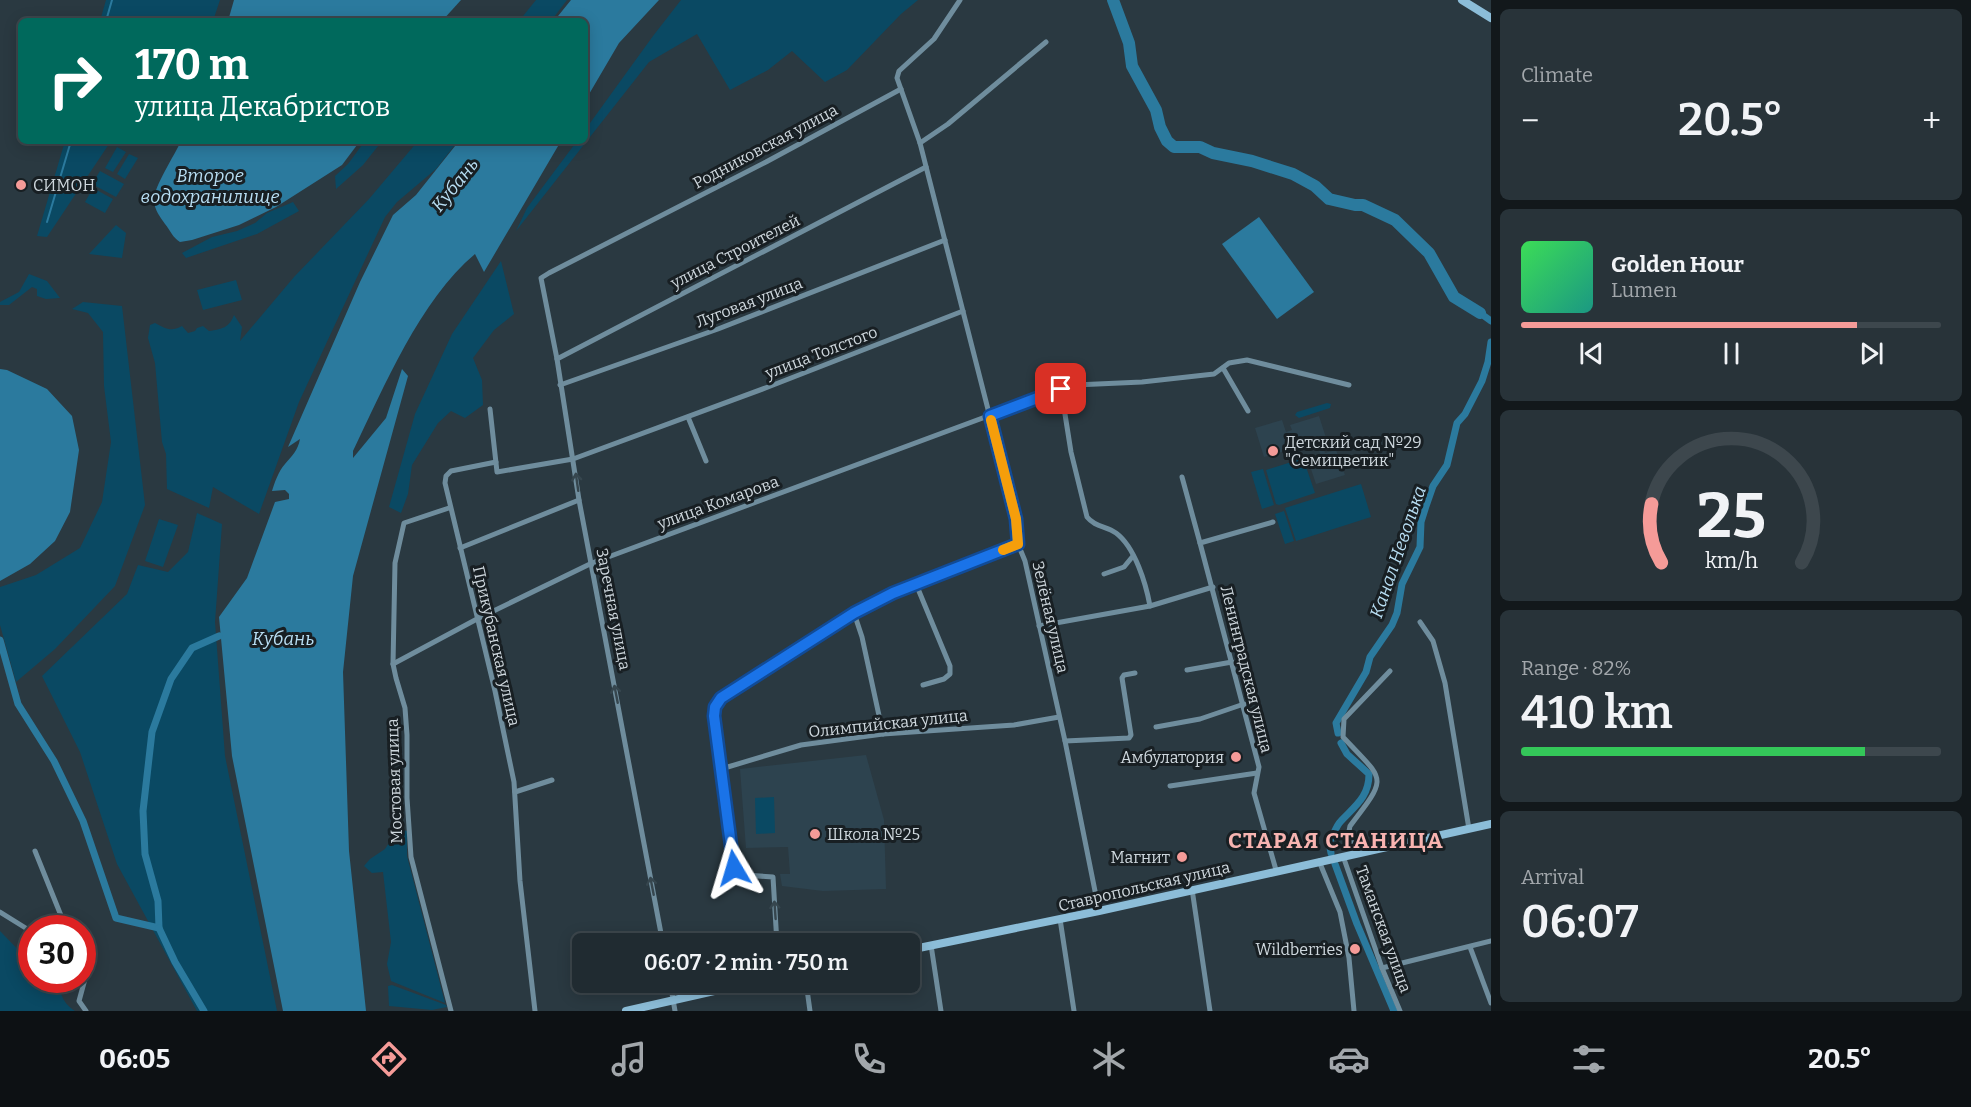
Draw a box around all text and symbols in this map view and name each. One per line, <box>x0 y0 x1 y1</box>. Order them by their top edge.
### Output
text: 170 m <box>135 40 249 90</box>
icon: right <box>36 42 114 120</box>
text: Climate <box>1521 63 1593 87</box>
text: улица Декабристов <box>135 91 390 123</box>
text: 20.5° <box>1678 93 1783 147</box>
street label: Родниковская улица <box>690 100 841 193</box>
text: − <box>1521 101 1539 141</box>
text: + <box>1922 101 1941 141</box>
water label: Кубань <box>427 154 483 216</box>
water label: Второе водохранилище <box>140 165 280 208</box>
place label: СИМОН <box>33 176 95 195</box>
marker: СИМОН <box>14 178 28 192</box>
street label: улица Строителей <box>667 211 803 293</box>
text: Golden Hour <box>1611 251 1744 278</box>
street label: Луговая улица <box>693 273 805 332</box>
text: Lumen <box>1611 278 1677 302</box>
street label: улица Толстого <box>761 322 880 383</box>
icon: previous <box>1575 337 1608 370</box>
icon: pause <box>1715 337 1748 370</box>
icon: next <box>1855 337 1888 370</box>
pin <box>1035 363 1086 414</box>
icon: arrive <box>1044 372 1077 405</box>
place label: Детский сад №29 "Семицветик" <box>1285 433 1422 470</box>
marker: Детский сад №29 "Семицветик" <box>1266 444 1280 458</box>
street label: улица Комарова <box>654 472 782 534</box>
one-way arrow <box>571 473 582 492</box>
text: 25 <box>1696 479 1766 554</box>
water label: Канал Неволька <box>1365 483 1431 621</box>
street label: Заречная улица <box>592 547 635 672</box>
text: km/h <box>1704 548 1758 574</box>
street label: Зелёная улица <box>1028 559 1073 675</box>
street label: Прикубанская улица <box>469 564 524 728</box>
street label: Ленинградская улица <box>1217 584 1277 755</box>
water label: Кубань <box>252 628 314 650</box>
text: Range · 82% <box>1521 656 1631 680</box>
one-way arrow <box>610 685 621 705</box>
text: 410 km <box>1521 686 1673 740</box>
street label: Олимпийская улица <box>807 706 969 741</box>
street label: Мостовая улица <box>383 718 406 844</box>
place label: Амбулатория <box>1120 748 1224 767</box>
marker: Амбулатория <box>1229 750 1243 764</box>
place label: Школа №25 <box>827 825 920 844</box>
marker: Школа №25 <box>808 827 822 841</box>
district label: СТАРАЯ СТАНИЦА <box>1228 827 1444 854</box>
position arrow <box>702 836 766 900</box>
place label: Магнит <box>1111 848 1170 867</box>
marker: Магнит <box>1175 850 1189 864</box>
street label: Ставропольская улица <box>1056 857 1232 916</box>
street label: Таманская улица <box>1352 863 1415 995</box>
text: Arrival <box>1521 865 1584 889</box>
one-way arrow <box>646 877 657 896</box>
text: 06:07 <box>1521 895 1639 949</box>
one-way arrow <box>769 901 780 921</box>
speed limit sign: 30 <box>18 915 96 993</box>
place label: Wildberries <box>1256 940 1343 959</box>
marker: Wildberries <box>1348 942 1362 956</box>
text: 06:07 · 2 min · 750 m <box>644 949 848 976</box>
icon: directions <box>368 1038 410 1080</box>
icon: music <box>608 1038 650 1080</box>
icon: phone <box>848 1038 890 1080</box>
icon: climate <box>1088 1038 1130 1080</box>
icon: car <box>1328 1038 1370 1080</box>
icon: filters <box>1568 1038 1610 1080</box>
text: 06:05 <box>99 1043 170 1075</box>
text: 20.5° <box>1808 1043 1872 1075</box>

